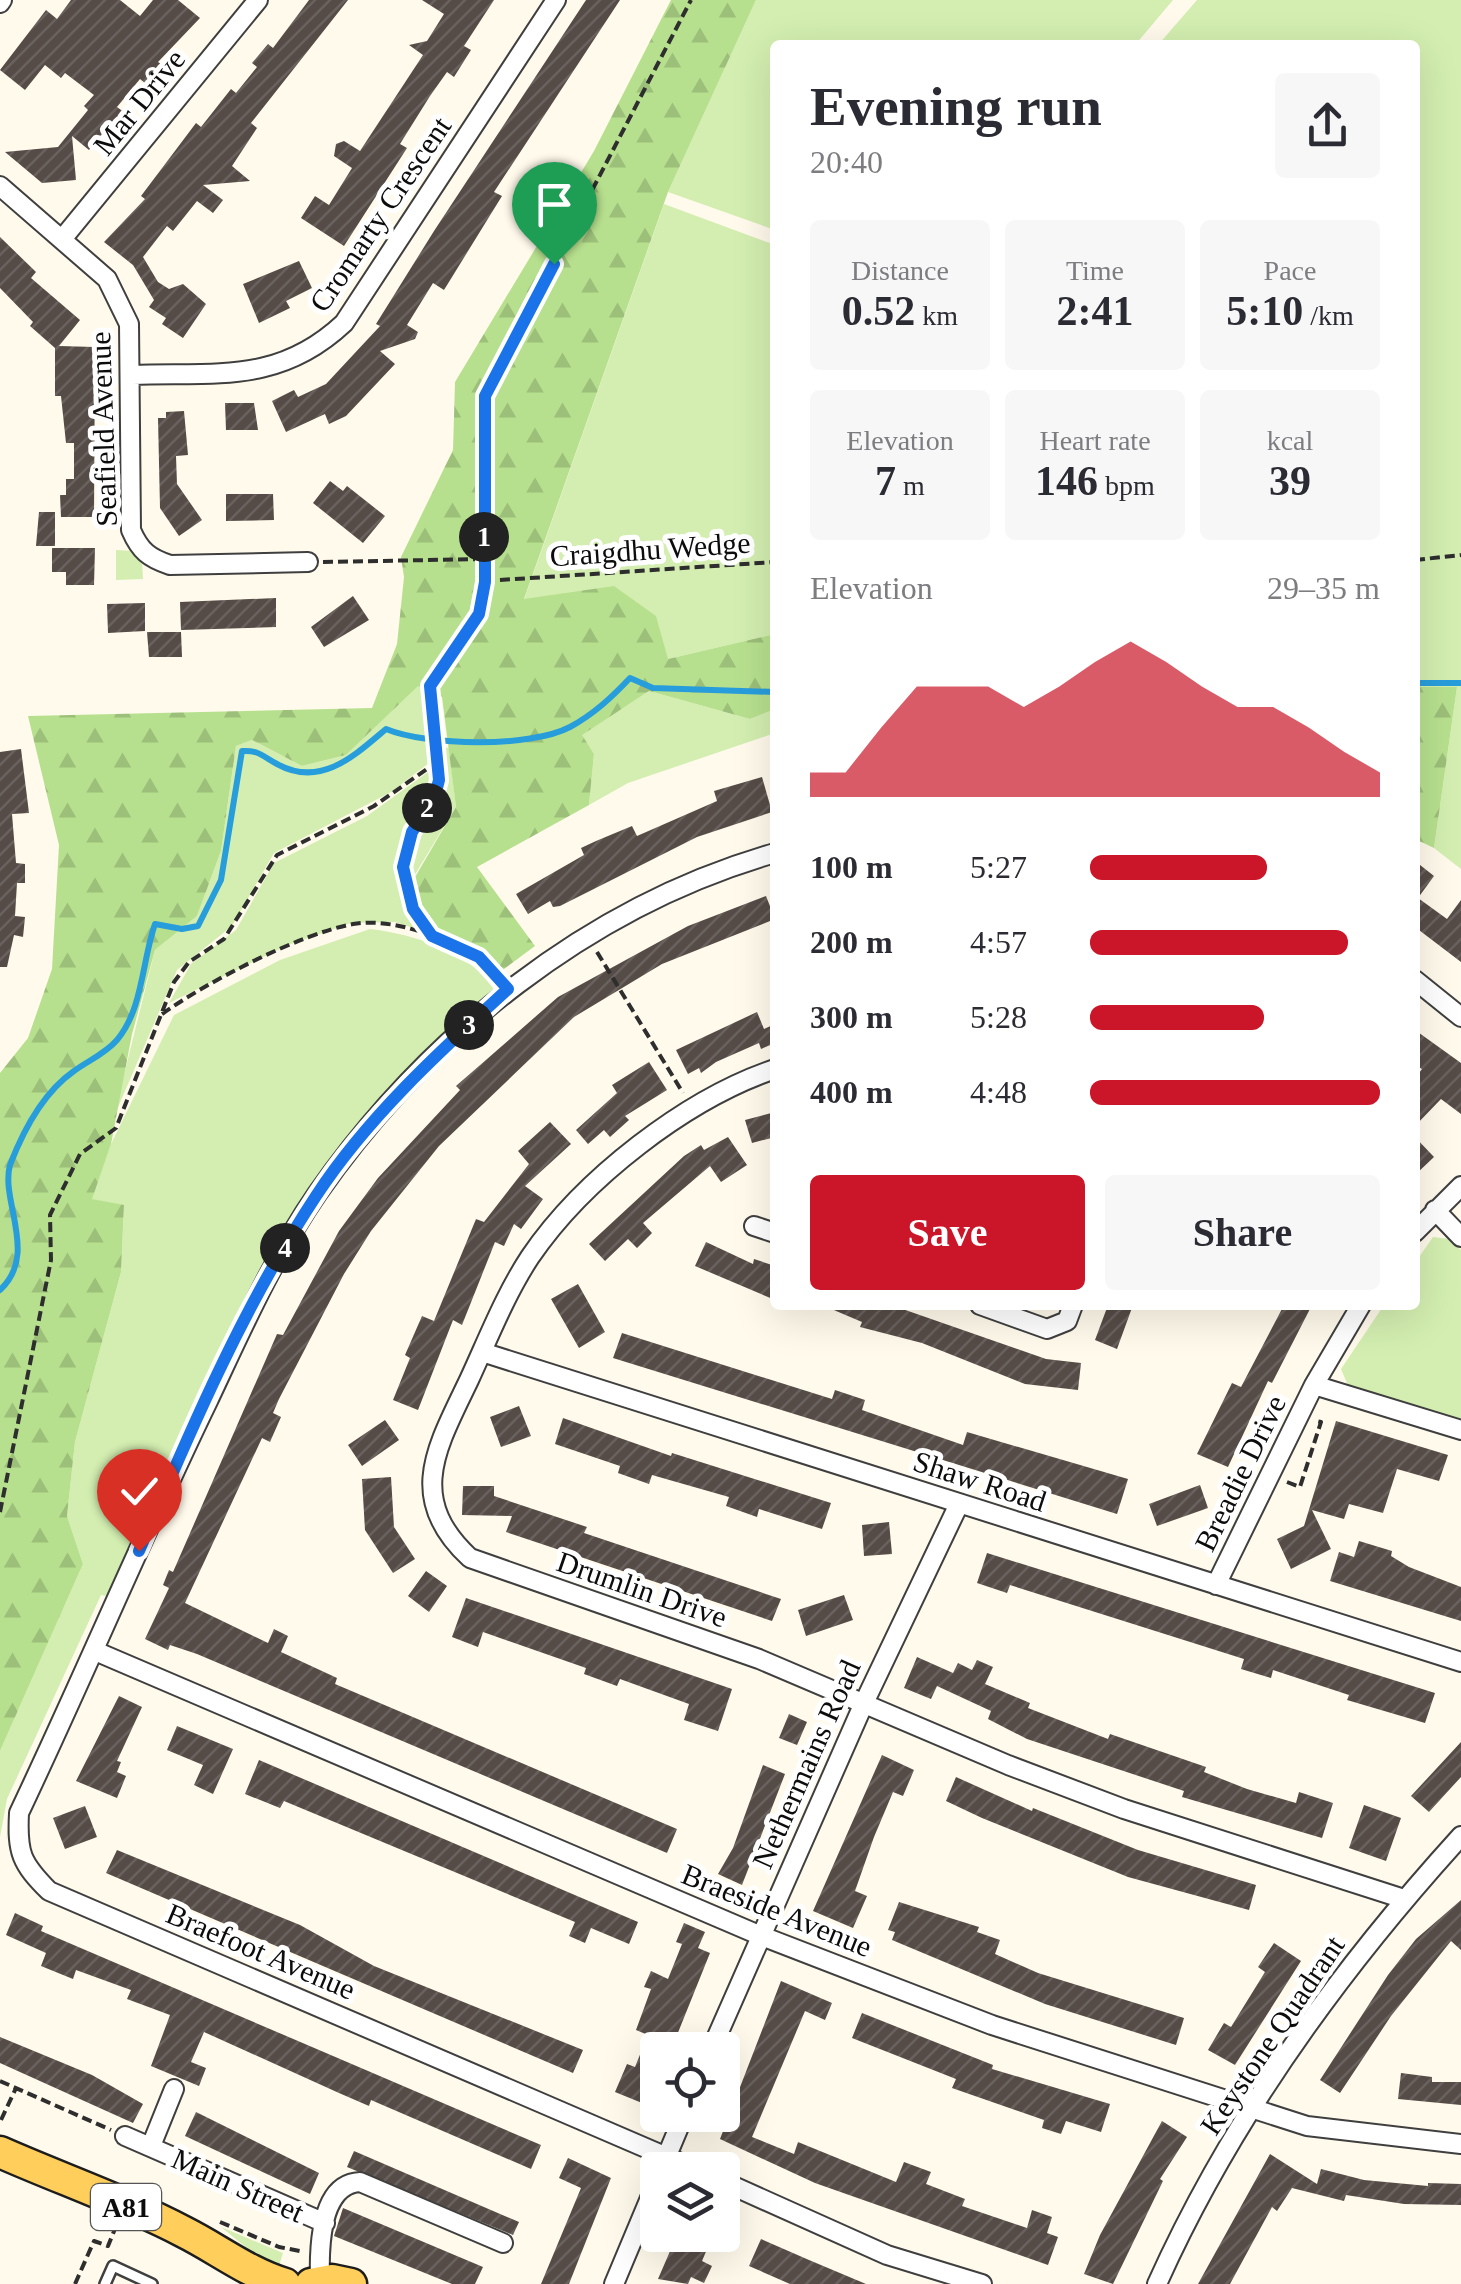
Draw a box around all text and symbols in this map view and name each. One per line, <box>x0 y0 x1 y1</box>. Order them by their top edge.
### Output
street label: Mar Drive <box>87 43 191 161</box>
button: share <box>1275 73 1380 178</box>
text: Evening run <box>810 76 1102 137</box>
street label: Cromarty Crescent <box>303 110 458 318</box>
text: 20:40 <box>810 144 883 180</box>
pin <box>512 162 597 265</box>
icon: arrive <box>527 177 582 232</box>
text: Distance <box>851 255 949 286</box>
text: Time <box>1066 255 1124 286</box>
text: Pace <box>1264 255 1316 286</box>
text: 0.52 <box>842 288 915 334</box>
text: 2:41 <box>1057 288 1134 334</box>
text: 5:10 <box>1226 288 1303 334</box>
text: km <box>915 300 958 331</box>
text: /km <box>1303 300 1354 331</box>
street label: Seafield Avenue <box>83 331 123 527</box>
text: Elevation <box>846 425 954 456</box>
text: Heart rate <box>1039 425 1151 456</box>
text: kcal <box>1267 425 1313 456</box>
text: 7 <box>875 458 896 504</box>
text: 146 <box>1035 458 1098 504</box>
text: 39 <box>1269 458 1311 504</box>
text: m <box>896 470 925 501</box>
text: bpm <box>1098 470 1155 501</box>
pin: 1 <box>459 512 509 562</box>
text: 1 <box>477 521 491 552</box>
street label: Craigdhu Wedge <box>549 526 751 572</box>
text: Elevation <box>810 570 933 606</box>
text: 29–35 m <box>1267 570 1380 606</box>
pin: 2 <box>402 783 452 833</box>
text: 2 <box>420 792 434 823</box>
text: 100 m <box>810 849 893 885</box>
text: 5:27 <box>970 849 1027 885</box>
text: 200 m <box>810 924 893 960</box>
text: 4:57 <box>970 924 1027 960</box>
text: 300 m <box>810 999 893 1035</box>
text: 5:28 <box>970 999 1027 1035</box>
pin: 3 <box>444 1000 494 1050</box>
text: 3 <box>462 1009 476 1040</box>
text: 400 m <box>810 1074 893 1110</box>
text: 4:48 <box>970 1074 1027 1110</box>
button: Save <box>810 1175 1085 1290</box>
button: Share <box>1105 1175 1380 1290</box>
pin: 4 <box>260 1223 310 1273</box>
text: 4 <box>278 1232 292 1263</box>
street label: Breadie Drive <box>1188 1390 1292 1556</box>
street label: Shaw Road <box>910 1444 1050 1518</box>
pin <box>97 1449 182 1552</box>
icon: check <box>112 1464 167 1519</box>
street label: Drumlin Drive <box>553 1545 731 1633</box>
street label: Nethermains Road <box>745 1655 867 1873</box>
street label: Braeside Avenue <box>677 1857 877 1963</box>
street label: Braefoot Avenue <box>162 1896 360 2006</box>
street label: Keystone Quadrant <box>1193 1929 1351 2141</box>
map controls <box>640 2032 740 2252</box>
button: locate <box>640 2032 740 2132</box>
street label: Main Street <box>167 2141 310 2229</box>
button: layers <box>640 2152 740 2252</box>
road number: A81 <box>91 2184 161 2230</box>

